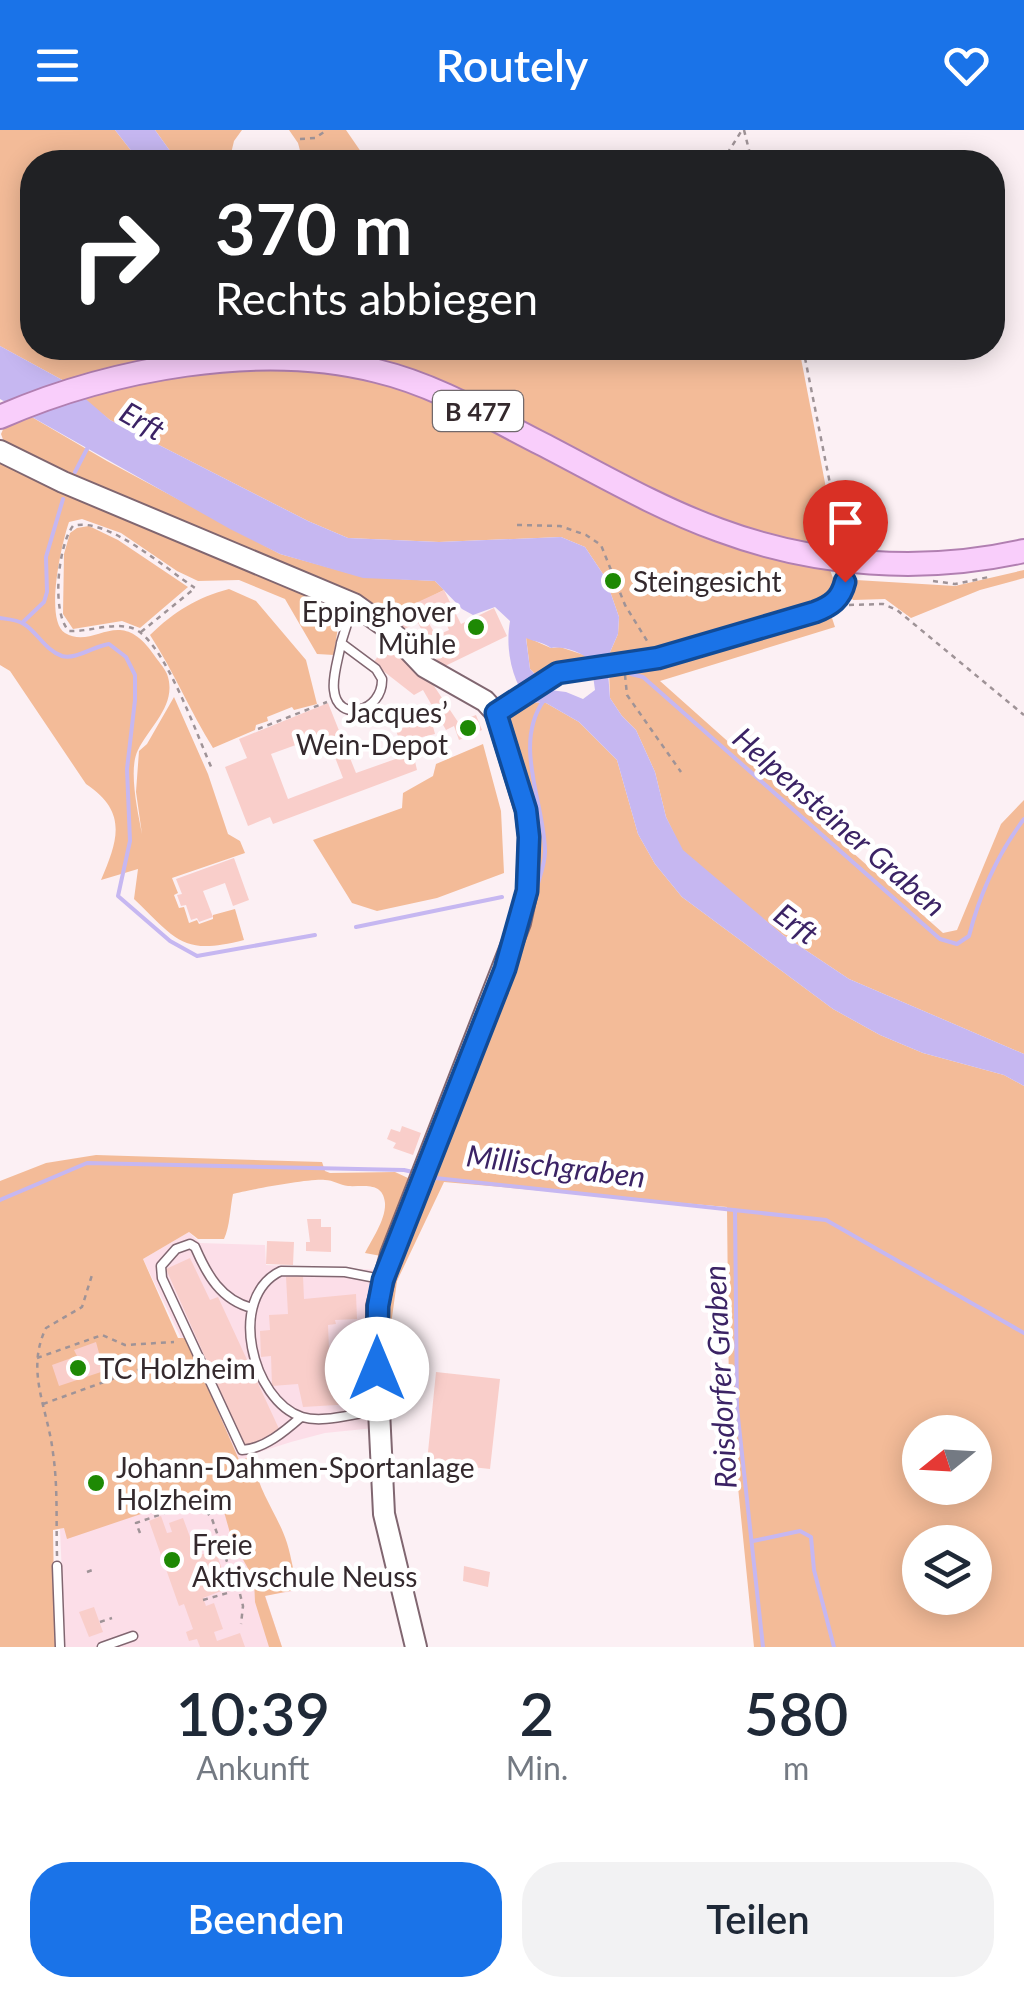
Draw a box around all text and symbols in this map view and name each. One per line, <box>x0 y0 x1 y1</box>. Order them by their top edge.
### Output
icon: menu <box>30 38 85 93</box>
text: Routely <box>436 38 588 92</box>
icon: heart <box>939 38 994 93</box>
text: 370 m <box>215 186 412 270</box>
icon: right <box>50 190 180 320</box>
text: Rechts abbiegen <box>215 271 538 325</box>
road number: B 477 <box>433 391 523 431</box>
water label: Erft <box>114 393 172 447</box>
pin <box>803 480 888 583</box>
icon: arrive <box>818 495 873 550</box>
place label: Steingesicht <box>633 564 781 598</box>
marker: Steingesicht <box>602 570 624 592</box>
place label: Eppinghover Mühle <box>302 594 456 660</box>
marker: Eppinghover Mühle <box>465 616 487 638</box>
place label: Jacques’ Wein-Depot <box>296 695 448 761</box>
marker: Jacques’ Wein-Depot <box>457 717 479 739</box>
water label: Helpensteiner Graben <box>726 719 954 923</box>
water label: Erft <box>768 895 826 951</box>
water label: Millischgraben <box>465 1136 647 1194</box>
water label: Roisdorfer Graben <box>695 1264 743 1490</box>
position arrow <box>325 1317 429 1421</box>
place label: TC Holzheim <box>98 1351 256 1385</box>
marker: TC Holzheim <box>67 1357 89 1379</box>
north arrow <box>902 1415 992 1505</box>
map controls <box>902 1415 992 1615</box>
place label: Johann-Dahmen-Sportanlage Holzheim <box>116 1450 475 1516</box>
marker: Johann-Dahmen-Sportanlage Holzheim <box>85 1472 107 1494</box>
button: layers <box>902 1525 992 1615</box>
place label: Freie Aktivschule Neuss <box>192 1527 417 1593</box>
marker: Freie Aktivschule Neuss <box>161 1549 183 1571</box>
text: 10:39 <box>176 1677 330 1749</box>
text: 2 <box>520 1677 554 1749</box>
text: 580 <box>744 1677 848 1749</box>
text: Ankunft <box>196 1748 309 1787</box>
text: Min. <box>506 1748 568 1787</box>
text: m <box>783 1748 809 1787</box>
button: Beenden <box>30 1862 502 1977</box>
button: Teilen <box>522 1862 994 1977</box>

